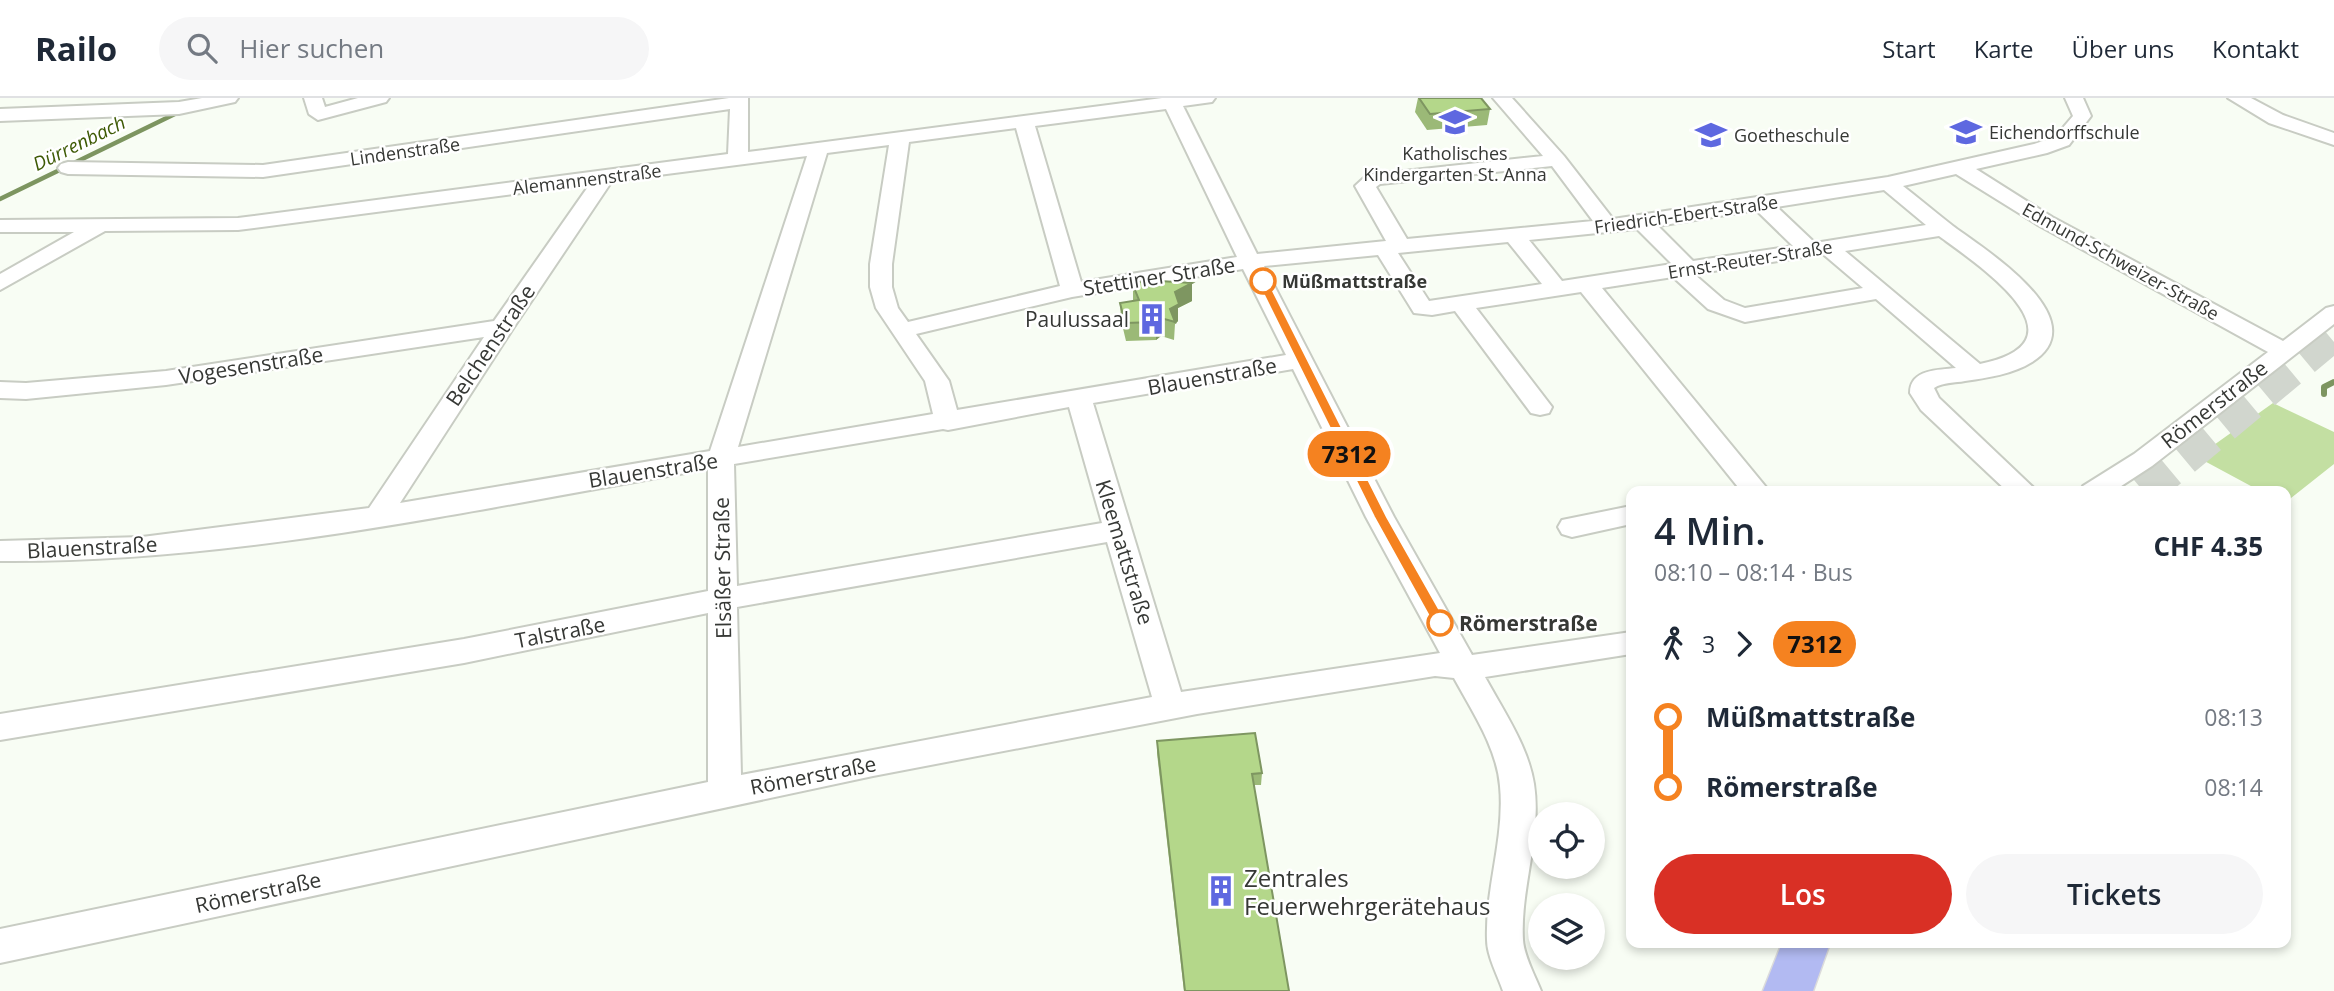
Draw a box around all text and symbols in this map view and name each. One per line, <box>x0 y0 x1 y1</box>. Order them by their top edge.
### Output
search box <box>159 17 649 80</box>
text: Railo <box>35 26 117 71</box>
icon: search <box>183 29 221 67</box>
text: Hier suchen <box>239 30 384 66</box>
text: Start <box>1882 32 1936 65</box>
text: Karte <box>1974 32 2034 65</box>
text: Über uns <box>2072 32 2174 65</box>
text: Kontakt <box>2212 32 2299 65</box>
school or university icon: Katholisches Kindergarten St. Anna <box>1438 105 1472 139</box>
water label: Dürrenbach <box>28 109 130 177</box>
school or university icon: Eichendorffschule <box>1949 115 1983 149</box>
school or university icon: Goetheschule <box>1694 118 1728 152</box>
place label: Eichendorffschule <box>1989 120 2140 144</box>
place label: Goetheschule <box>1734 123 1850 147</box>
street label: Lindenstraße <box>348 131 462 171</box>
place label: Katholisches Kindergarten St. Anna <box>1363 141 1547 186</box>
street label: Alemannenstraße <box>511 158 663 200</box>
street label: Friedrich-Ebert-Straße <box>1593 189 1779 239</box>
street label: Edmund-Schweizer-Straße <box>2018 197 2224 325</box>
street label: Ernst-Reuter-Straße <box>1666 234 1834 284</box>
street label: Stettiner Straße <box>1081 250 1237 302</box>
marker: Müßmattstraße <box>1250 268 1276 294</box>
place label: Müßmattstraße <box>1282 269 1427 293</box>
street label: Belchenstraße <box>439 279 541 411</box>
building icon: Paulussaal <box>1135 302 1169 336</box>
place label: Paulussaal <box>1025 305 1129 333</box>
street label: Vogesenstraße <box>177 340 325 390</box>
street label: Blauenstraße <box>1145 351 1279 401</box>
street label: Römerstraße <box>2155 354 2273 454</box>
line badge: 7312 <box>1300 431 1398 477</box>
text: 7312 <box>1322 437 1376 470</box>
street label: Blauenstraße <box>586 446 720 494</box>
street label: Kleemattstraße <box>1090 476 1160 628</box>
street label: Elsäßer Straße <box>707 497 737 639</box>
text: 4 Min. <box>1654 504 1766 556</box>
text: CHF 4.35 <box>2154 528 2263 564</box>
street label: Blauenstraße <box>26 530 158 564</box>
text: 08:10 – 08:14 · Bus <box>1654 556 1853 588</box>
place label: Römerstraße <box>1459 609 1598 637</box>
street label: Talstraße <box>513 610 607 654</box>
marker: Römerstraße <box>1427 610 1453 636</box>
icon: walk <box>1654 625 1692 663</box>
icon: forward <box>1725 625 1763 663</box>
text: 7312 <box>1787 627 1842 660</box>
text: 3 <box>1702 628 1715 660</box>
text: Müßmattstraße <box>1706 699 1915 735</box>
text: 08:13 <box>2204 701 2263 733</box>
street label: Römerstraße <box>747 749 879 801</box>
text: Römerstraße <box>1706 769 1878 805</box>
text: 08:14 <box>2204 771 2263 803</box>
map controls <box>1528 802 1605 970</box>
button: locate <box>1528 802 1605 879</box>
button: Los <box>1654 854 1952 934</box>
button: Tickets <box>1966 854 2263 934</box>
place label: Zentrales Feuerwehrgerätehaus <box>1244 861 1490 922</box>
street label: Römerstraße <box>192 865 324 919</box>
building icon: Zentrales Feuerwehrgerätehaus <box>1204 874 1238 908</box>
button: layers <box>1528 893 1605 970</box>

